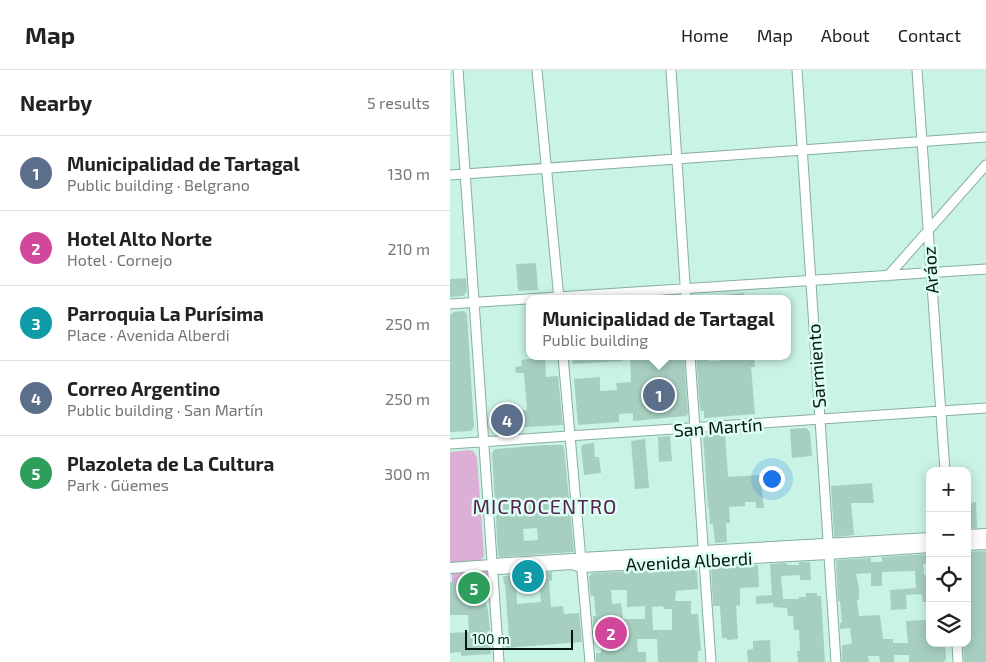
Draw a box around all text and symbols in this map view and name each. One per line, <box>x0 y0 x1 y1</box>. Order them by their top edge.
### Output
text: Map <box>25 20 75 49</box>
text: Home <box>681 24 729 46</box>
text: Map <box>757 24 793 46</box>
text: About <box>821 24 870 46</box>
text: Contact <box>898 24 961 46</box>
text: Nearby <box>20 90 92 115</box>
text: 5 results <box>367 93 430 112</box>
text: Municipalidad de Tartagal <box>67 152 300 175</box>
text: 1 <box>33 164 39 183</box>
text: 130 m <box>388 164 430 183</box>
text: Public building · Belgrano <box>67 175 250 194</box>
text: Hotel Alto Norte <box>67 227 212 250</box>
text: 2 <box>31 239 41 258</box>
text: 210 m <box>387 239 430 258</box>
street label: Aráoz <box>917 245 943 295</box>
text: Hotel · Cornejo <box>67 250 172 269</box>
popup <box>526 295 791 360</box>
text: Parroquia La Purísima <box>67 302 264 325</box>
text: Municipalidad de Tartagal <box>542 307 775 330</box>
text: 3 <box>31 314 41 333</box>
text: 250 m <box>385 314 430 333</box>
street label: Sarmiento <box>802 323 830 409</box>
text: Place · Avenida Alberdi <box>67 325 230 344</box>
text: Public building <box>542 330 648 349</box>
pin: 1 <box>643 376 675 414</box>
text: Correo Argentino <box>67 377 220 400</box>
text: 4 <box>31 389 41 408</box>
text: 250 m <box>385 389 430 408</box>
text: Public building · San Martín <box>67 400 263 419</box>
pin: 4 <box>491 401 523 439</box>
street label: San Martín <box>673 413 763 441</box>
text: Plazoleta de La Cultura <box>67 452 274 475</box>
text: 5 <box>32 464 40 483</box>
text: 300 m <box>384 464 430 483</box>
your location <box>759 466 785 492</box>
map controls <box>926 467 971 647</box>
button: + <box>926 467 971 512</box>
text: Park · Güemes <box>67 475 169 494</box>
district label: MICROCENTRO <box>473 494 617 518</box>
button: − <box>926 512 971 557</box>
street label: Avenida Alberdi <box>625 547 753 575</box>
pin: 3 <box>512 557 544 595</box>
button: locate <box>926 557 971 602</box>
pin: 5 <box>458 569 490 607</box>
button: layers <box>926 602 971 647</box>
pin: 2 <box>595 614 627 652</box>
scale bar <box>465 627 572 650</box>
text: 100 m <box>472 630 510 647</box>

